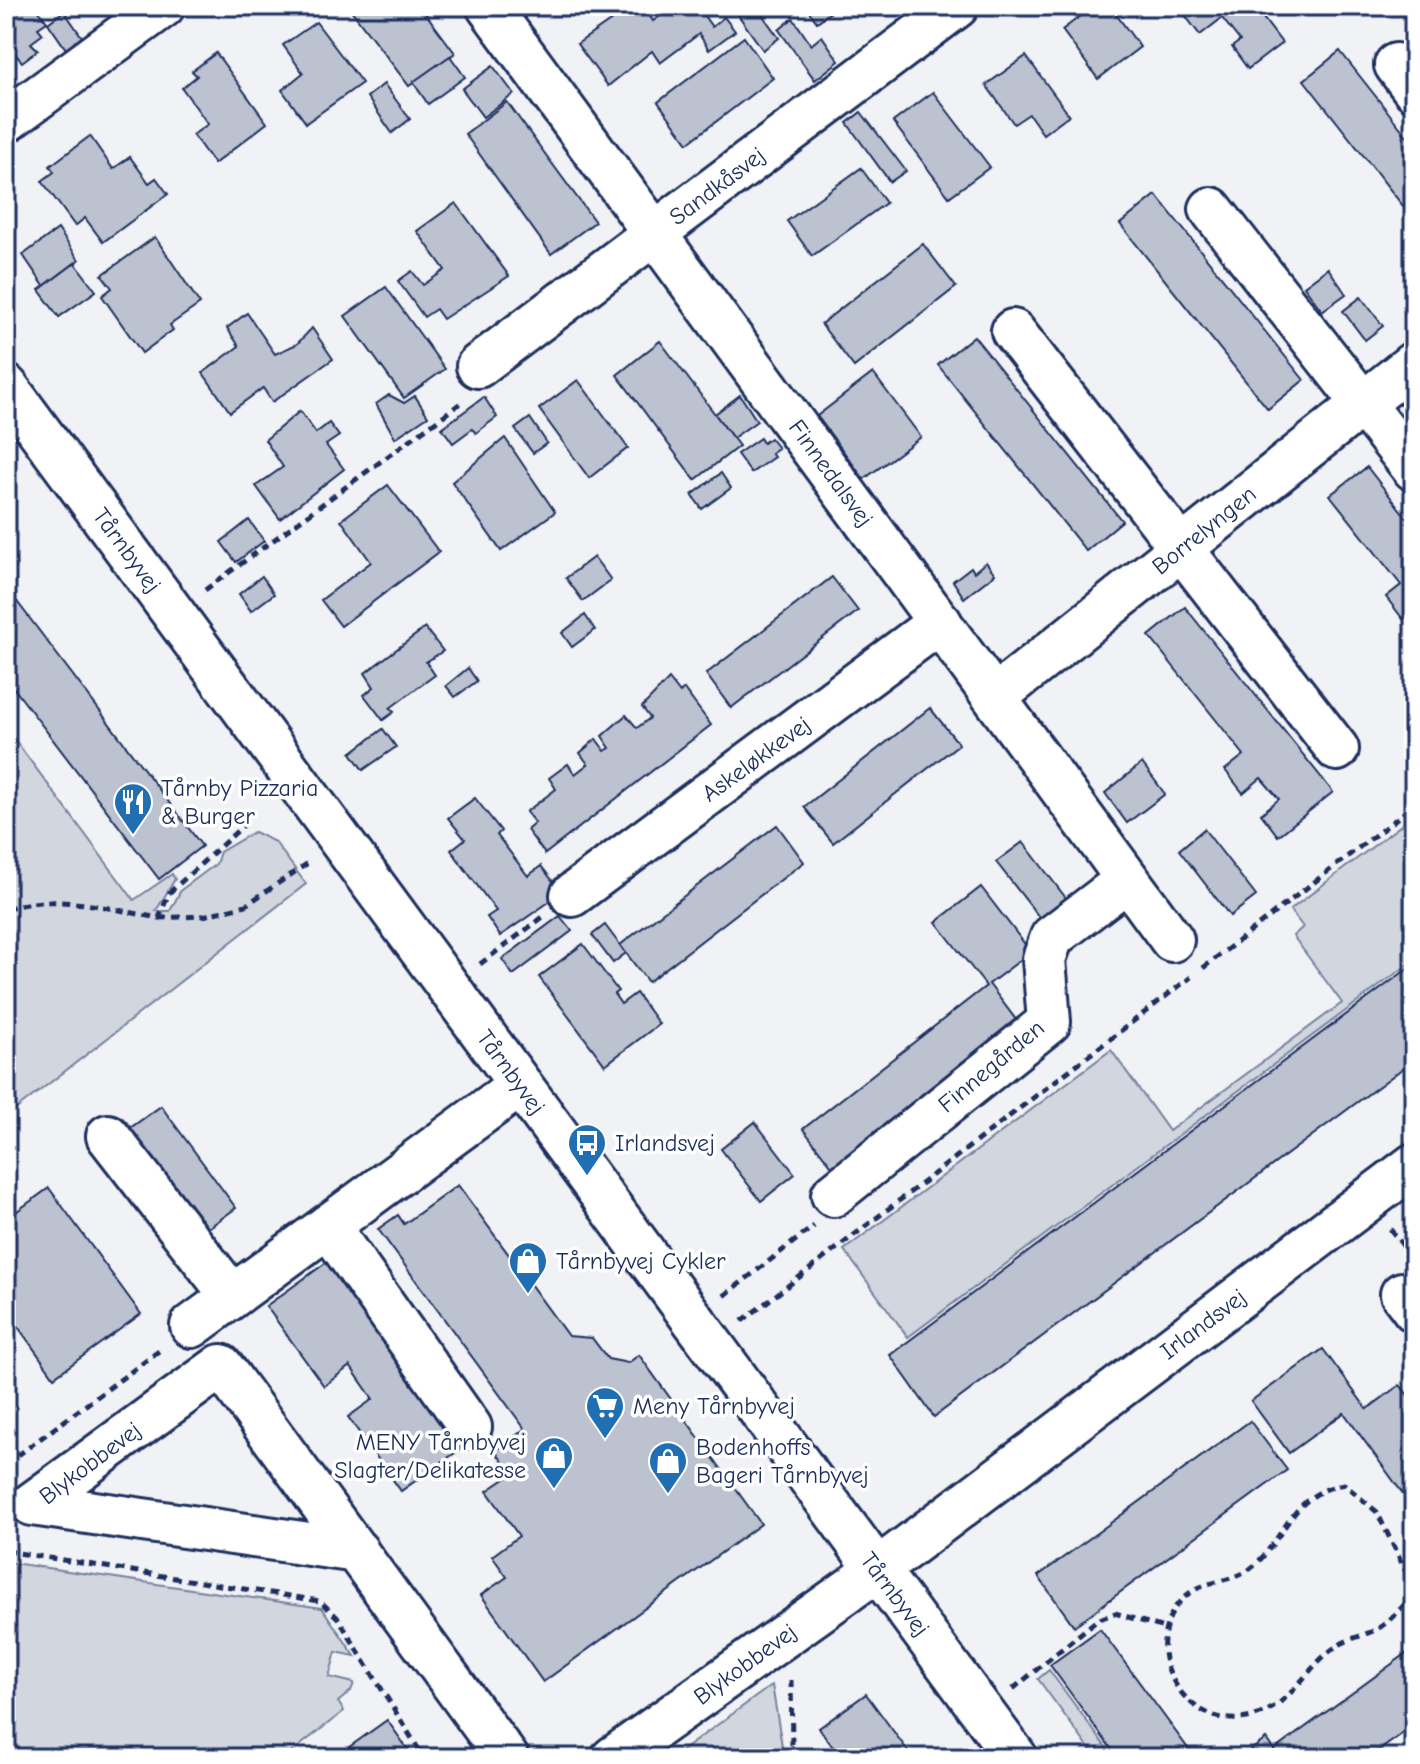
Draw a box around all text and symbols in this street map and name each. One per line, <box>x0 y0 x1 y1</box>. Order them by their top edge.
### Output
street label: Sandkåsvej <box>664 141 770 231</box>
street label: Finnedalsvej <box>783 414 879 532</box>
street label: Borrelyngen <box>1146 480 1262 580</box>
street label: Tårnbyvej <box>87 502 167 598</box>
street label: Askeløkkevej <box>696 710 816 808</box>
place label: Tårnby Pizzaria & Burger <box>161 774 318 830</box>
restaurant icon: Tårnby Pizzaria & Burger <box>112 781 154 836</box>
street label: Finnegården <box>932 1014 1050 1118</box>
street label: Tårnbyvej <box>471 1024 551 1120</box>
bus stop icon: Irlandsvej <box>566 1122 608 1177</box>
place label: Irlandsvej <box>615 1129 715 1157</box>
shop icon: Tårnbyvej Cykler <box>507 1240 549 1295</box>
place label: Tårnbyvej Cykler <box>556 1247 726 1275</box>
street label: Irlandsvej <box>1155 1283 1251 1365</box>
supermarket icon: Meny Tårnbyvej <box>584 1385 626 1440</box>
place label: Meny Tårnbyvej <box>633 1392 795 1420</box>
street label: Blykobbevej <box>34 1416 146 1510</box>
place label: MENY Tårnbyvej Slagter/Delikatesse <box>334 1428 526 1484</box>
place label: Bodenhoffs Bageri Tårnbyvej <box>696 1433 869 1489</box>
shop icon: MENY Tårnbyvej Slagter/Delikatesse <box>533 1435 575 1490</box>
shop icon: Bodenhoffs Bageri Tårnbyvej <box>647 1440 689 1495</box>
street label: Tårnbyvej <box>854 1547 936 1641</box>
street label: Blykobbevej <box>688 1618 802 1710</box>

